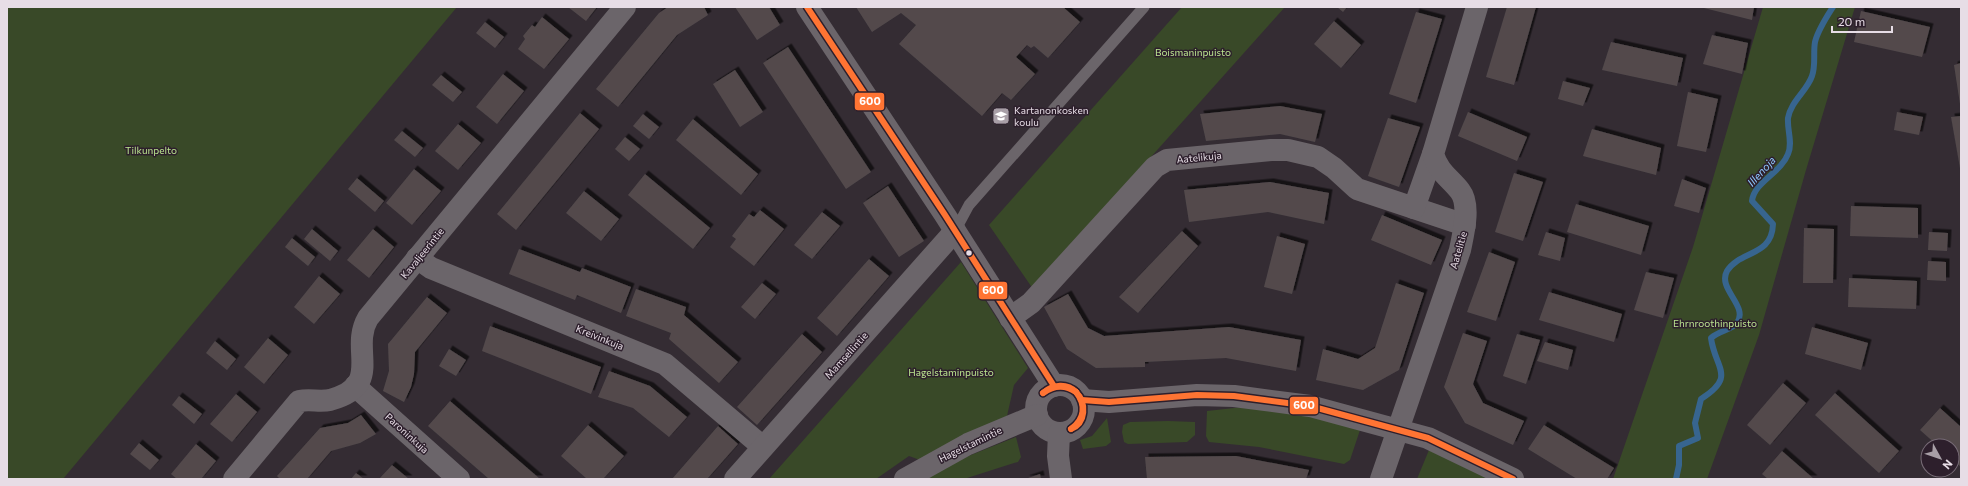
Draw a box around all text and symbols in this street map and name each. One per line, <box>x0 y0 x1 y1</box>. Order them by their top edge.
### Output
scale bar <box>1832 8 1892 34</box>
text: 20 m <box>1838 14 1865 28</box>
park label: Boismaninpuisto <box>1155 46 1231 58</box>
line badge: 600 <box>854 92 885 111</box>
text: 600 <box>859 94 881 107</box>
place label: Kartanonkosken koulu <box>1014 104 1089 128</box>
school or university icon: Kartanonkosken koulu <box>991 106 1011 126</box>
park label: Tilkunpelto <box>125 144 177 156</box>
street label: Aatelikuja <box>1176 149 1222 165</box>
water label: Illenoja <box>1744 153 1778 189</box>
street label: Kavaljeerintie <box>398 225 446 281</box>
street label: Aatelitie <box>1447 230 1469 270</box>
unlabelled marker <box>964 248 974 258</box>
line badge: 600 <box>978 281 1008 300</box>
text: 600 <box>982 283 1004 296</box>
park label: Ehrnroothinpuisto <box>1673 317 1757 329</box>
street label: Kreivinkuja <box>574 322 626 352</box>
street label: Mamsellintie <box>822 329 870 381</box>
park label: Hagelstaminpuisto <box>908 366 994 378</box>
line badge: 600 <box>1289 396 1319 415</box>
text: 600 <box>1293 398 1315 411</box>
street label: Paroninkuja <box>383 410 431 456</box>
street label: Hagelstamintie <box>937 424 1003 464</box>
north arrow <box>1920 438 1960 478</box>
text: N <box>1940 457 1956 472</box>

